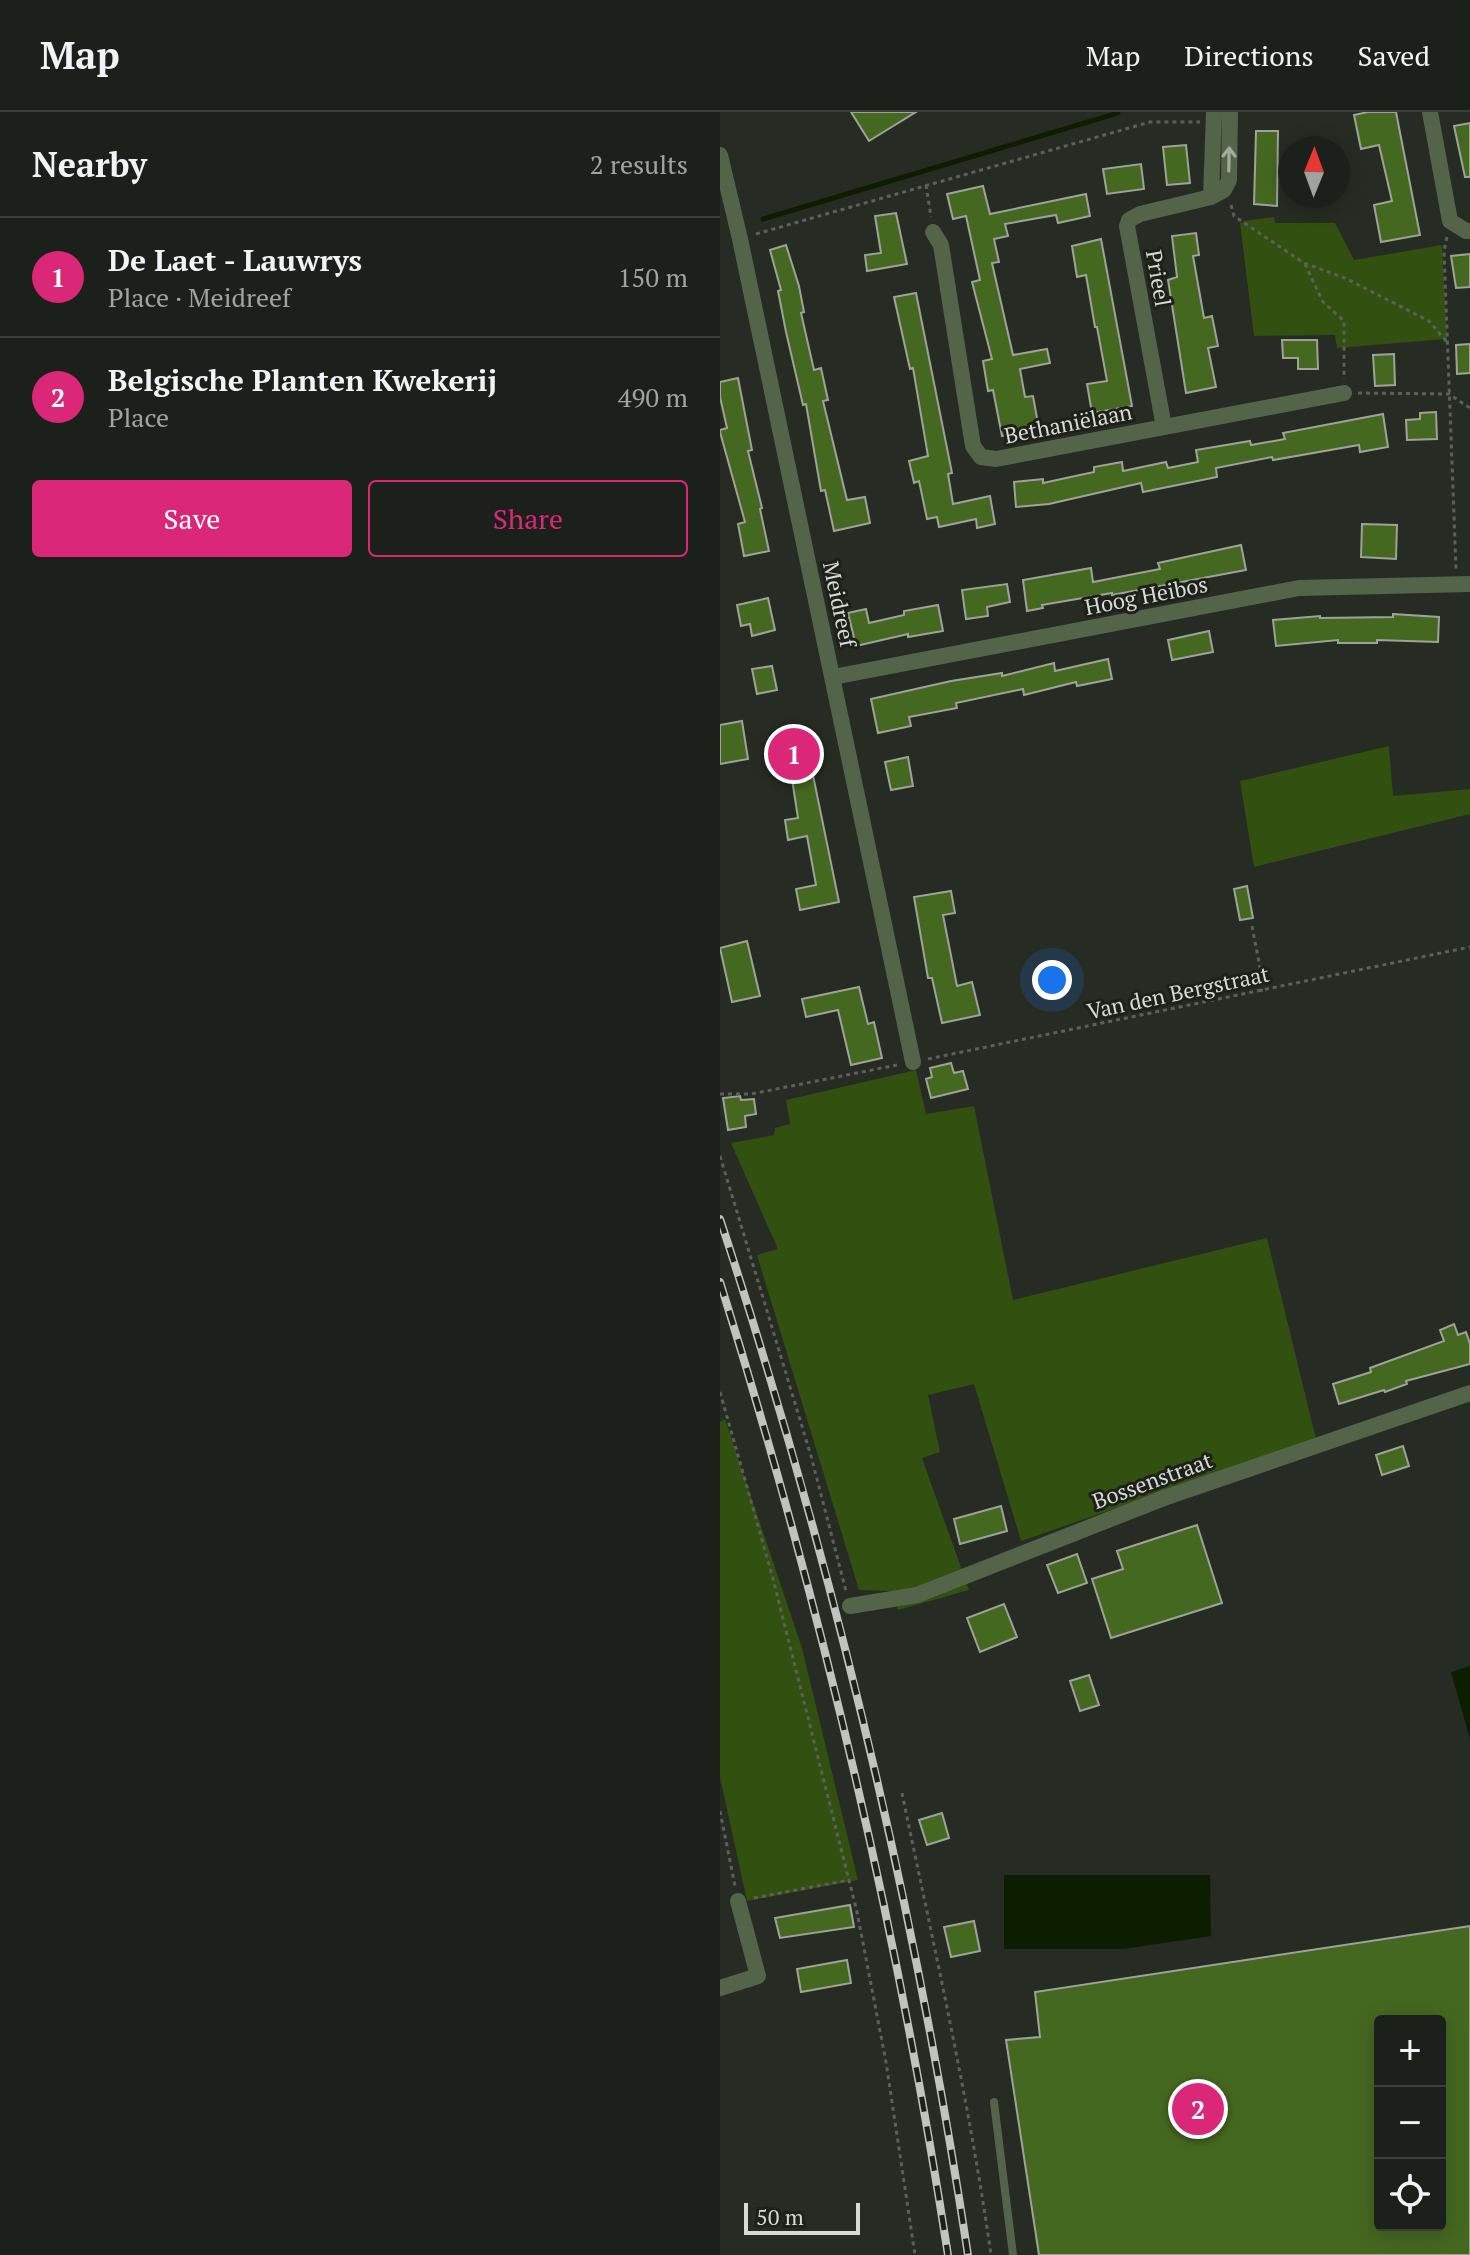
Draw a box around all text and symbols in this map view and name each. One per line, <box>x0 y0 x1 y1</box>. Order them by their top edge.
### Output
text: Map <box>40 30 120 80</box>
text: Map <box>1086 37 1140 74</box>
text: Directions <box>1184 37 1314 74</box>
text: Saved <box>1358 37 1430 74</box>
north arrow <box>1278 136 1350 208</box>
text: Nearby <box>32 142 147 187</box>
one-way arrow <box>1221 146 1237 173</box>
text: 2 results <box>590 147 688 181</box>
text: De Laet - Lauwrys <box>108 240 362 280</box>
street label: Prieel <box>1140 247 1178 309</box>
text: 1 <box>51 260 65 294</box>
text: 150 m <box>618 260 688 294</box>
text: Place · Meidreef <box>108 280 291 314</box>
text: Belgische Planten Kwekerij <box>108 360 497 400</box>
text: 2 <box>51 380 65 414</box>
text: 490 m <box>618 380 688 414</box>
street label: Bethaniëlaan <box>1002 396 1134 450</box>
text: Place <box>108 400 169 434</box>
button: Save <box>32 480 352 557</box>
button: Share <box>368 480 688 557</box>
street label: Meidreef <box>817 558 864 651</box>
street label: Hoog Heibos <box>1082 569 1210 621</box>
pin: 1 <box>768 724 820 784</box>
street label: Van den Bergstraat <box>1084 959 1272 1025</box>
your location <box>1032 960 1072 1000</box>
street label: Bossenstraat <box>1088 1445 1216 1515</box>
map controls <box>1374 2015 1446 2231</box>
button: + <box>1374 2015 1446 2087</box>
pin: 2 <box>1172 2079 1224 2139</box>
button: − <box>1374 2087 1446 2159</box>
button: locate <box>1374 2159 1446 2231</box>
scale bar <box>744 2199 860 2235</box>
text: 50 m <box>756 2202 804 2231</box>

